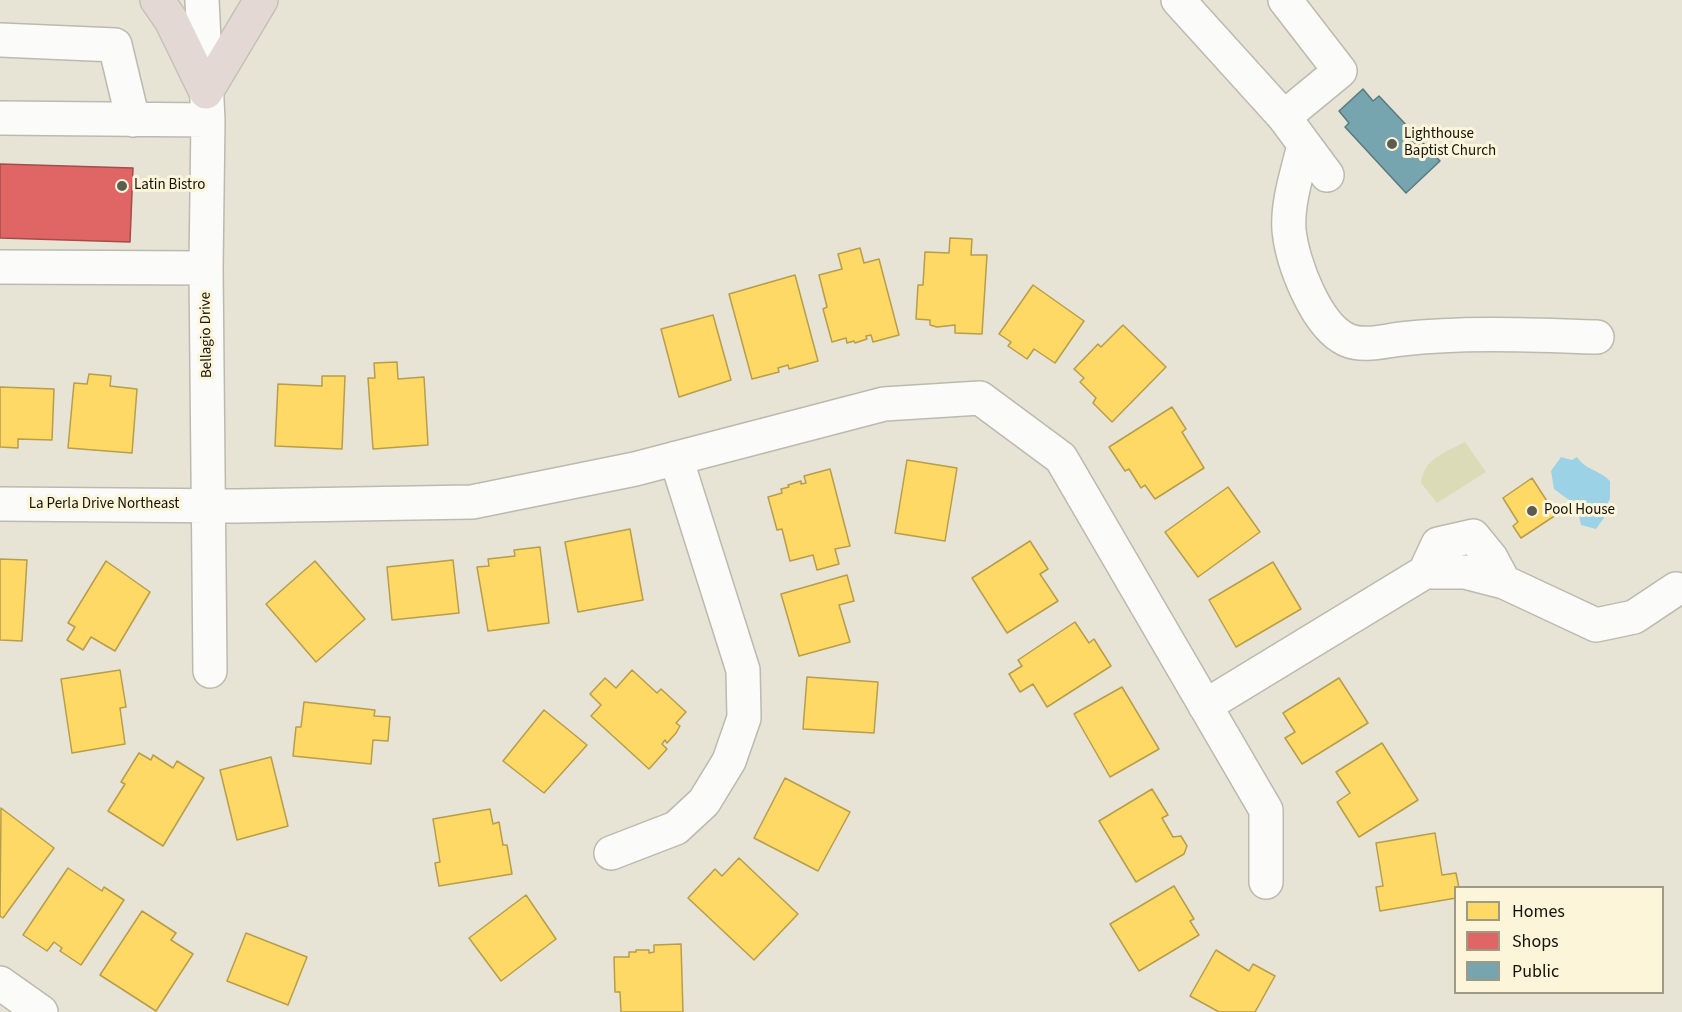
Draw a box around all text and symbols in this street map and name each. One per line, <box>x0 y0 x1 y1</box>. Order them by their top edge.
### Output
place label: Lighthouse Baptist Church <box>1404 126 1496 161</box>
marker: Lighthouse Baptist Church <box>1385 137 1399 151</box>
place label: Latin Bistro <box>134 177 205 195</box>
marker: Latin Bistro <box>115 179 129 193</box>
street label: Bellagio Drive <box>197 292 217 378</box>
street label: La Perla Drive Northeast <box>29 496 179 514</box>
place label: Pool House <box>1544 502 1615 520</box>
marker: Pool House <box>1525 504 1539 518</box>
legend <box>1454 886 1664 994</box>
text: Homes <box>1512 899 1565 924</box>
text: Shops <box>1512 929 1559 954</box>
text: Public <box>1512 959 1559 984</box>

